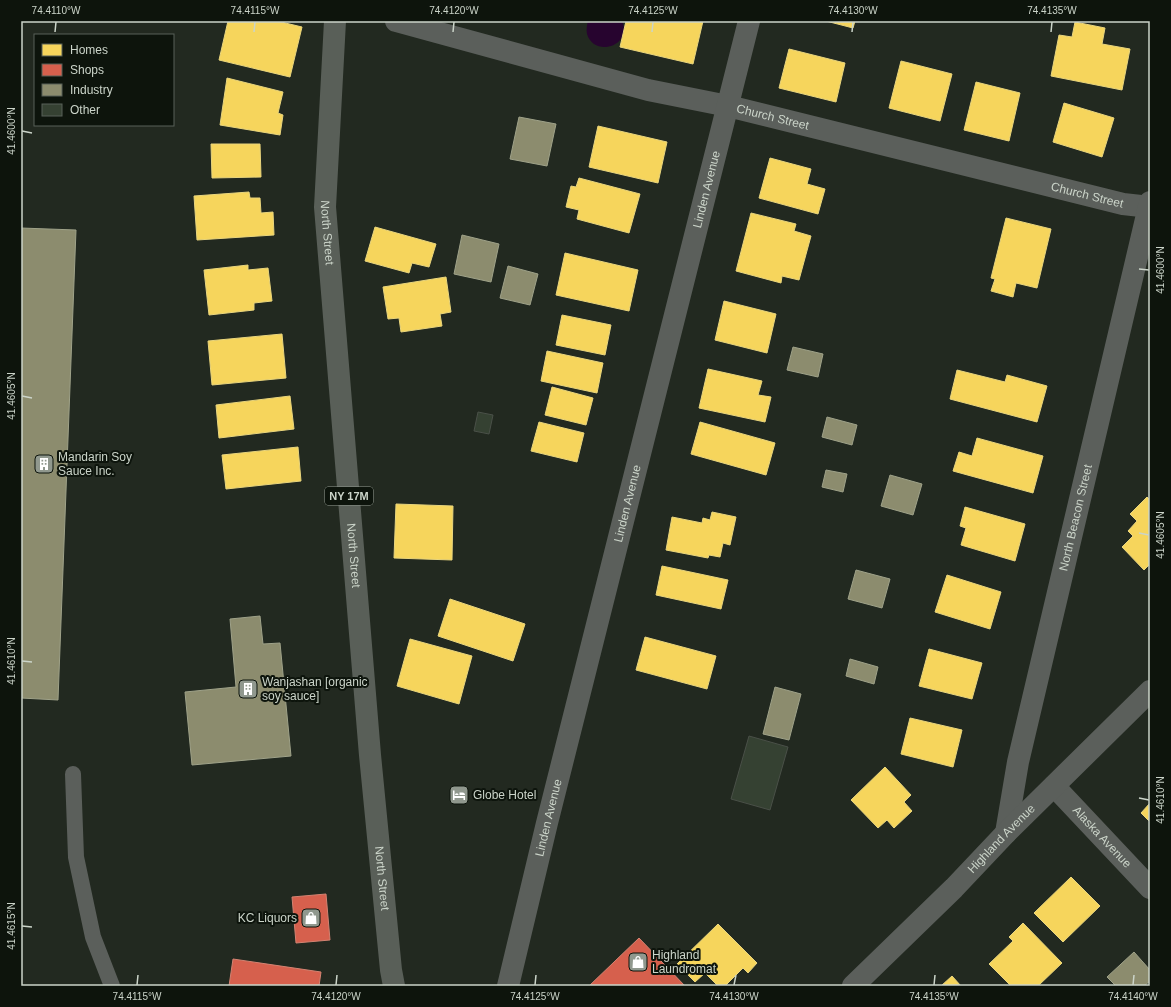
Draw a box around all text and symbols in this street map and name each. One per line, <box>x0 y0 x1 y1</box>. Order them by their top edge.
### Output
text: 74.4110°W <box>32 5 81 16</box>
text: 74.4115°W <box>231 5 280 16</box>
text: 74.4120°W <box>429 5 479 16</box>
text: 74.4125°W <box>628 5 678 16</box>
text: 74.4130°W <box>828 5 878 16</box>
text: 74.4135°W <box>1027 5 1077 16</box>
legend <box>34 34 174 126</box>
text: Homes <box>70 43 108 57</box>
text: Shops <box>70 63 104 77</box>
text: Industry <box>70 83 113 97</box>
street label: Church Street <box>735 101 811 133</box>
text: Other <box>70 103 100 117</box>
text: 41.4600°N <box>6 107 17 155</box>
street label: Linden Avenue <box>690 149 723 230</box>
street label: Church Street <box>1050 179 1126 211</box>
street label: North Street <box>318 200 337 266</box>
text: 41.4600°N <box>1155 246 1166 294</box>
text: 41.4605°N <box>6 372 17 420</box>
place label: Mandarin Soy Sauce Inc. <box>58 450 132 478</box>
building icon: Mandarin Soy Sauce Inc. <box>33 453 55 475</box>
street label: North Beacon Street <box>1056 462 1095 572</box>
street label: Linden Avenue <box>611 463 644 544</box>
road number: NY 17M <box>325 487 373 505</box>
text: 41.4605°N <box>1155 511 1166 559</box>
street label: North Street <box>344 523 363 589</box>
text: 41.4610°N <box>6 637 17 685</box>
place label: Wanjashan [organic soy sauce] <box>262 675 368 703</box>
building icon: Wanjashan [organic soy sauce] <box>237 678 259 700</box>
text: 41.4610°N <box>1155 776 1166 824</box>
street label: Linden Avenue <box>532 777 565 858</box>
hotel icon: Globe Hotel <box>448 784 470 806</box>
place label: Globe Hotel <box>473 788 536 802</box>
street label: Highland Avenue <box>965 801 1038 876</box>
street label: Alaska Avenue <box>1070 803 1134 871</box>
street label: North Street <box>372 845 392 912</box>
text: 41.4615°N <box>6 902 17 950</box>
shop icon: KC Liquors <box>300 907 322 929</box>
place label: KC Liquors <box>238 911 297 925</box>
place label: Highland Laundromat <box>652 948 717 976</box>
shop icon: Highland Laundromat <box>627 951 649 973</box>
text: 74.4115°W <box>113 991 162 1002</box>
text: 74.4120°W <box>311 991 361 1002</box>
text: 74.4125°W <box>510 991 560 1002</box>
text: 74.4130°W <box>709 991 759 1002</box>
text: 74.4135°W <box>909 991 959 1002</box>
text: 74.4140°W <box>1108 991 1158 1002</box>

